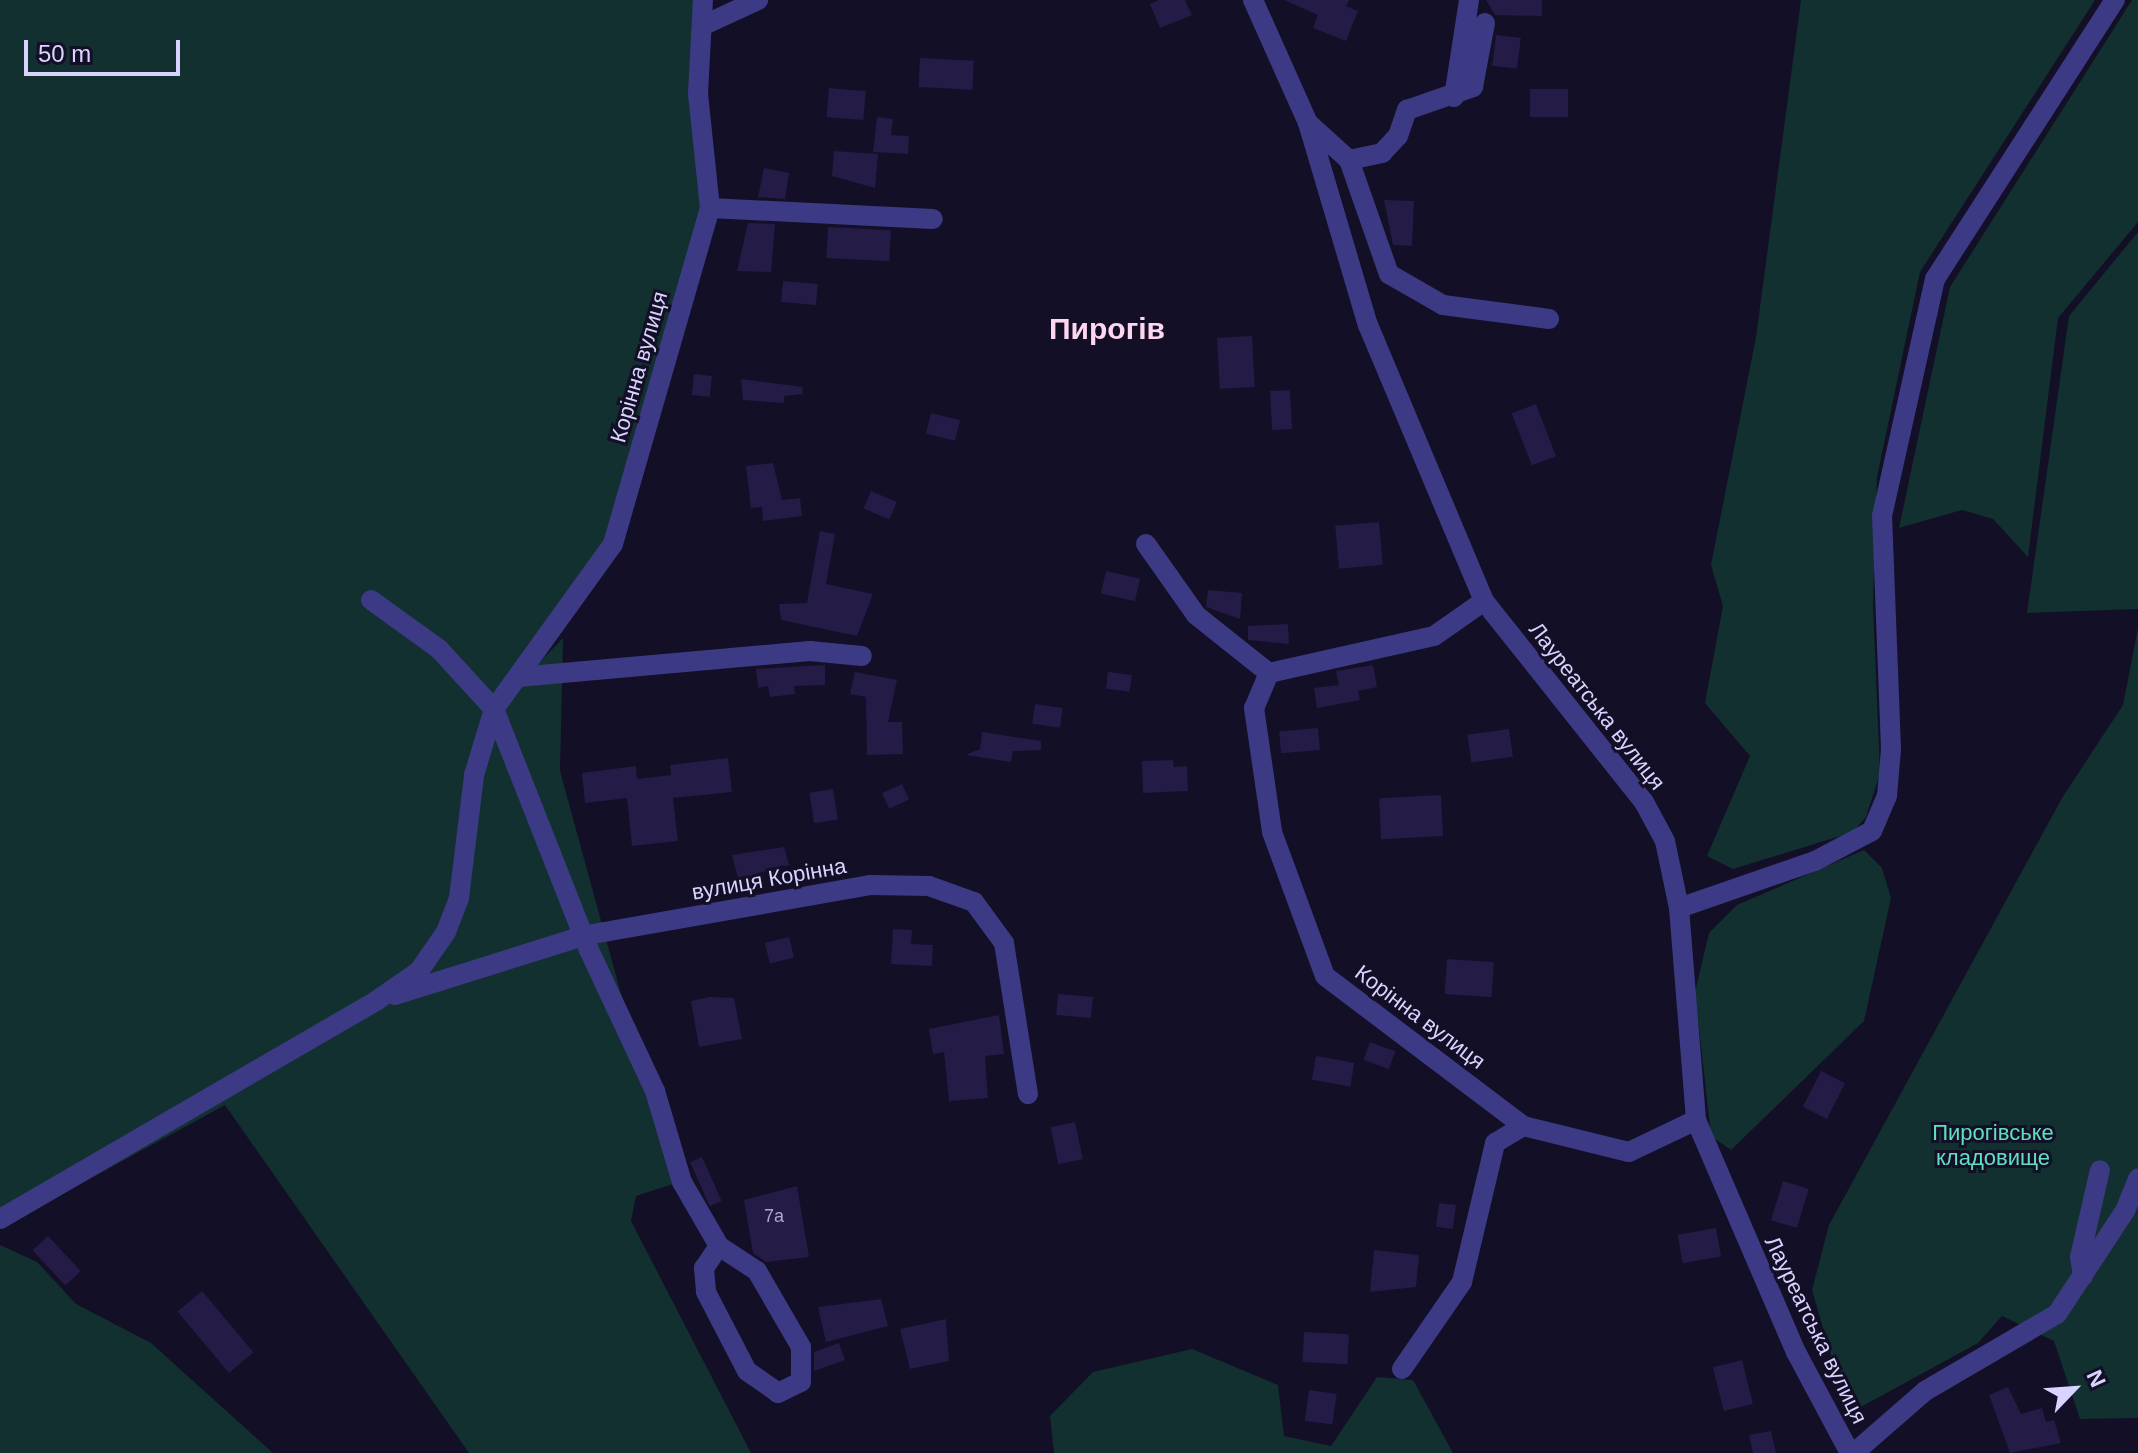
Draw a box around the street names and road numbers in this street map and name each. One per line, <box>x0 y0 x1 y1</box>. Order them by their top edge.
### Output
street label: Корінна вулиця <box>605 288 673 446</box>
street label: Лауреатська вулиця <box>1523 617 1671 795</box>
street label: вулиця Корінна <box>690 852 848 906</box>
street label: Корінна вулиця <box>1350 959 1490 1075</box>
street label: Лауреатська вулиця <box>1759 1232 1873 1428</box>

